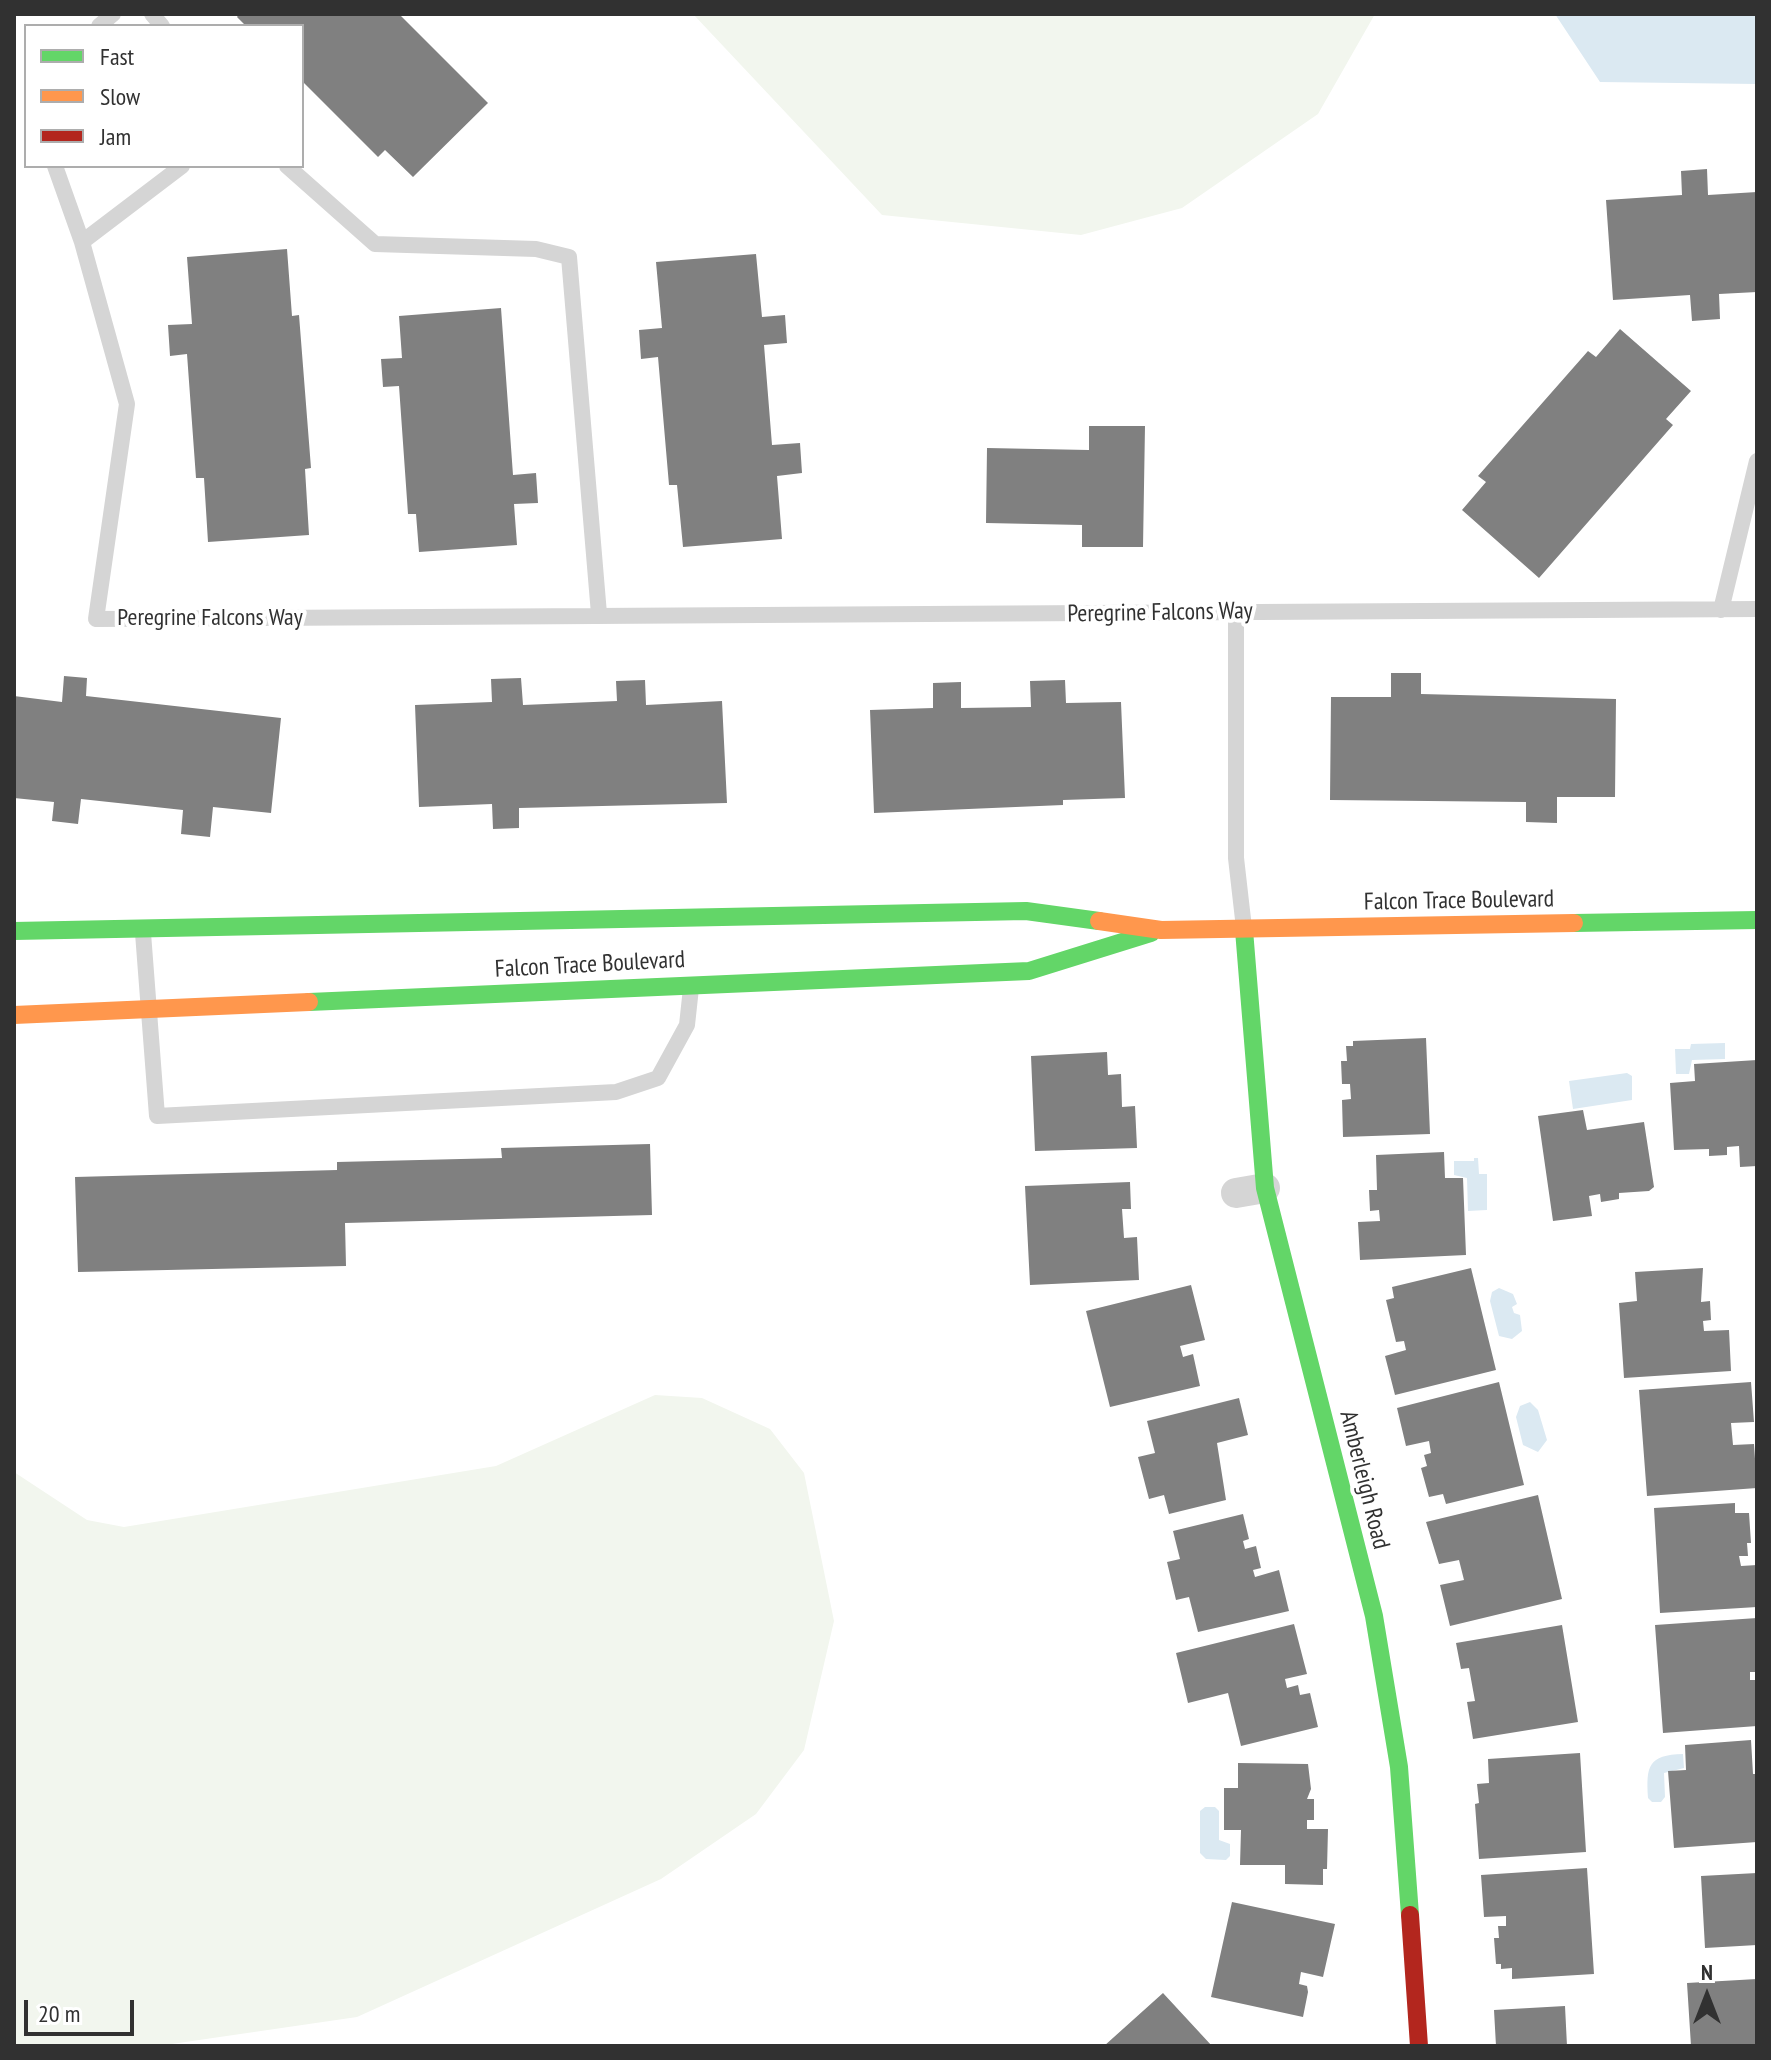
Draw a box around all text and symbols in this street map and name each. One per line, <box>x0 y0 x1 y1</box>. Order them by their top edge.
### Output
legend <box>24 24 304 168</box>
text: Fast <box>100 41 134 72</box>
text: Slow <box>100 81 140 112</box>
text: Jam <box>100 121 131 152</box>
street label: Peregrine Falcons Way <box>1067 597 1253 629</box>
street label: Peregrine Falcons Way <box>117 604 303 632</box>
street label: Falcon Trace Boulevard <box>1364 885 1554 917</box>
street label: Falcon Trace Boulevard <box>494 946 686 984</box>
street label: Amberleigh Road <box>1333 1408 1395 1552</box>
north arrow <box>1667 1956 1747 2036</box>
text: N <box>1701 1958 1713 1986</box>
scale bar <box>28 1984 138 2034</box>
text: 20 m <box>38 1998 80 2029</box>

